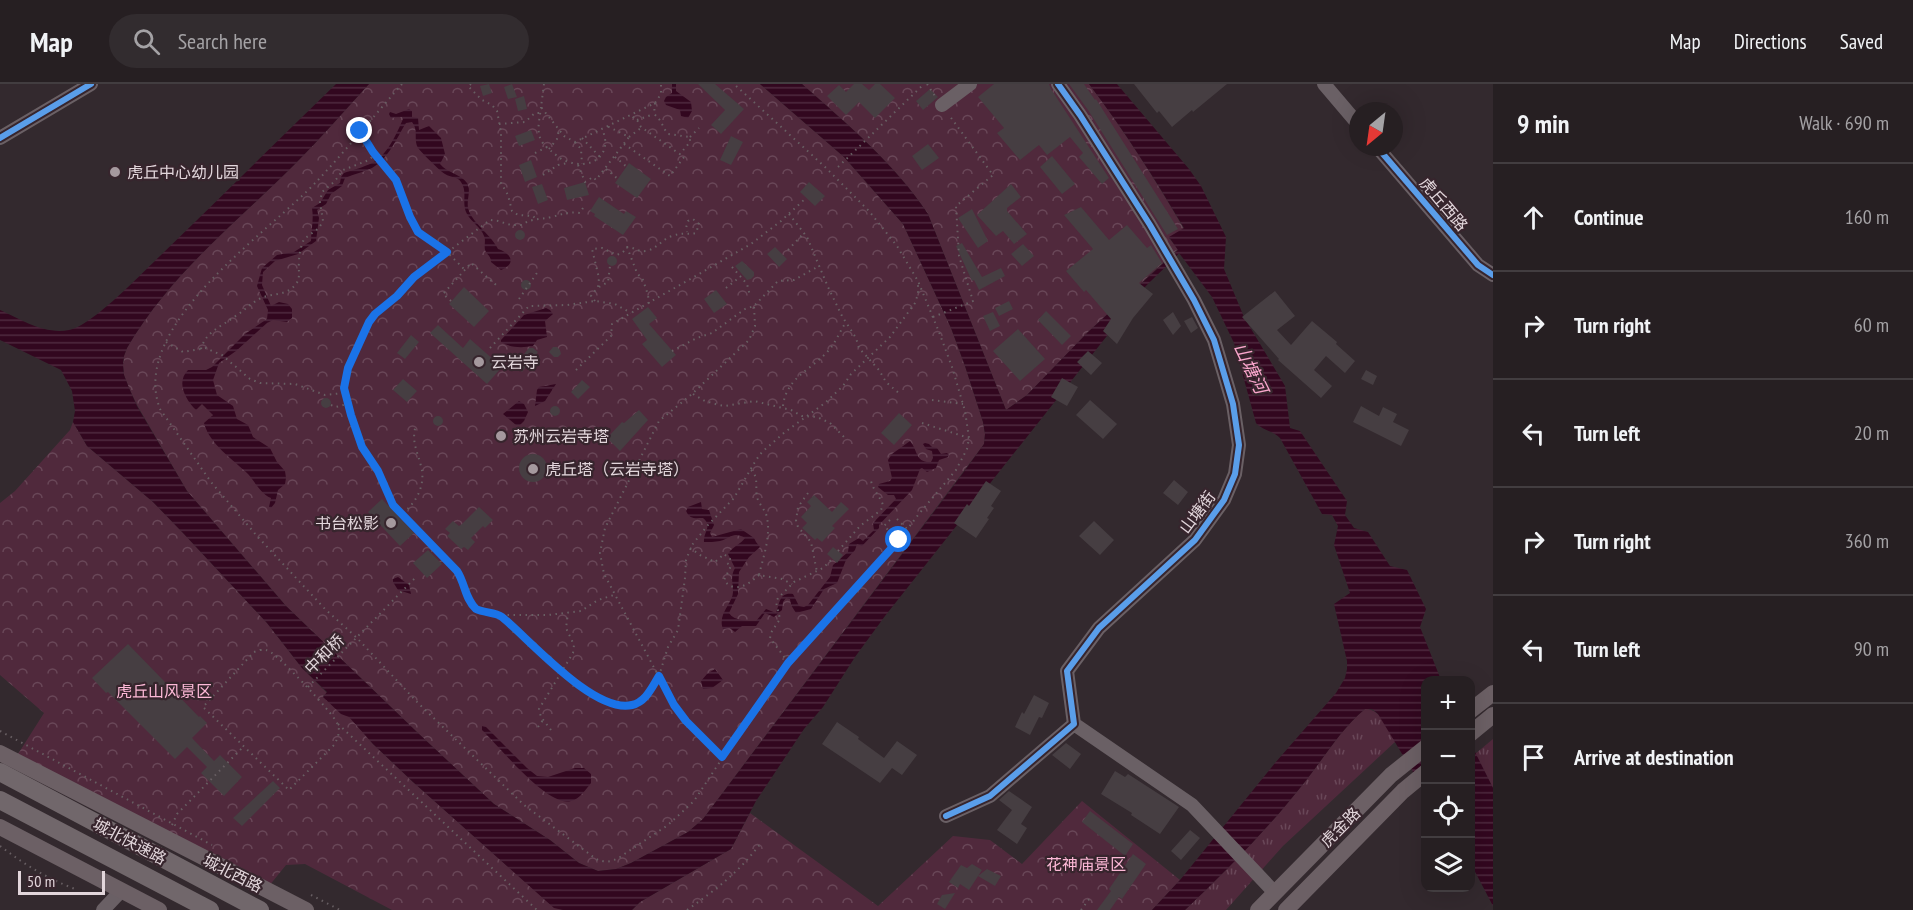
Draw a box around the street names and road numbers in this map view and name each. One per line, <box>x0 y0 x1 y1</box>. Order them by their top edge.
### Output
street label: 虎丘西路 <box>1416 173 1472 235</box>
street label: 山塘街 <box>1175 487 1219 537</box>
street label: 中和桥 <box>300 630 348 678</box>
street label: 虎金路 <box>1316 803 1364 851</box>
street label: 城北快速路 <box>90 813 170 869</box>
street label: 城北西路 <box>200 850 266 896</box>

